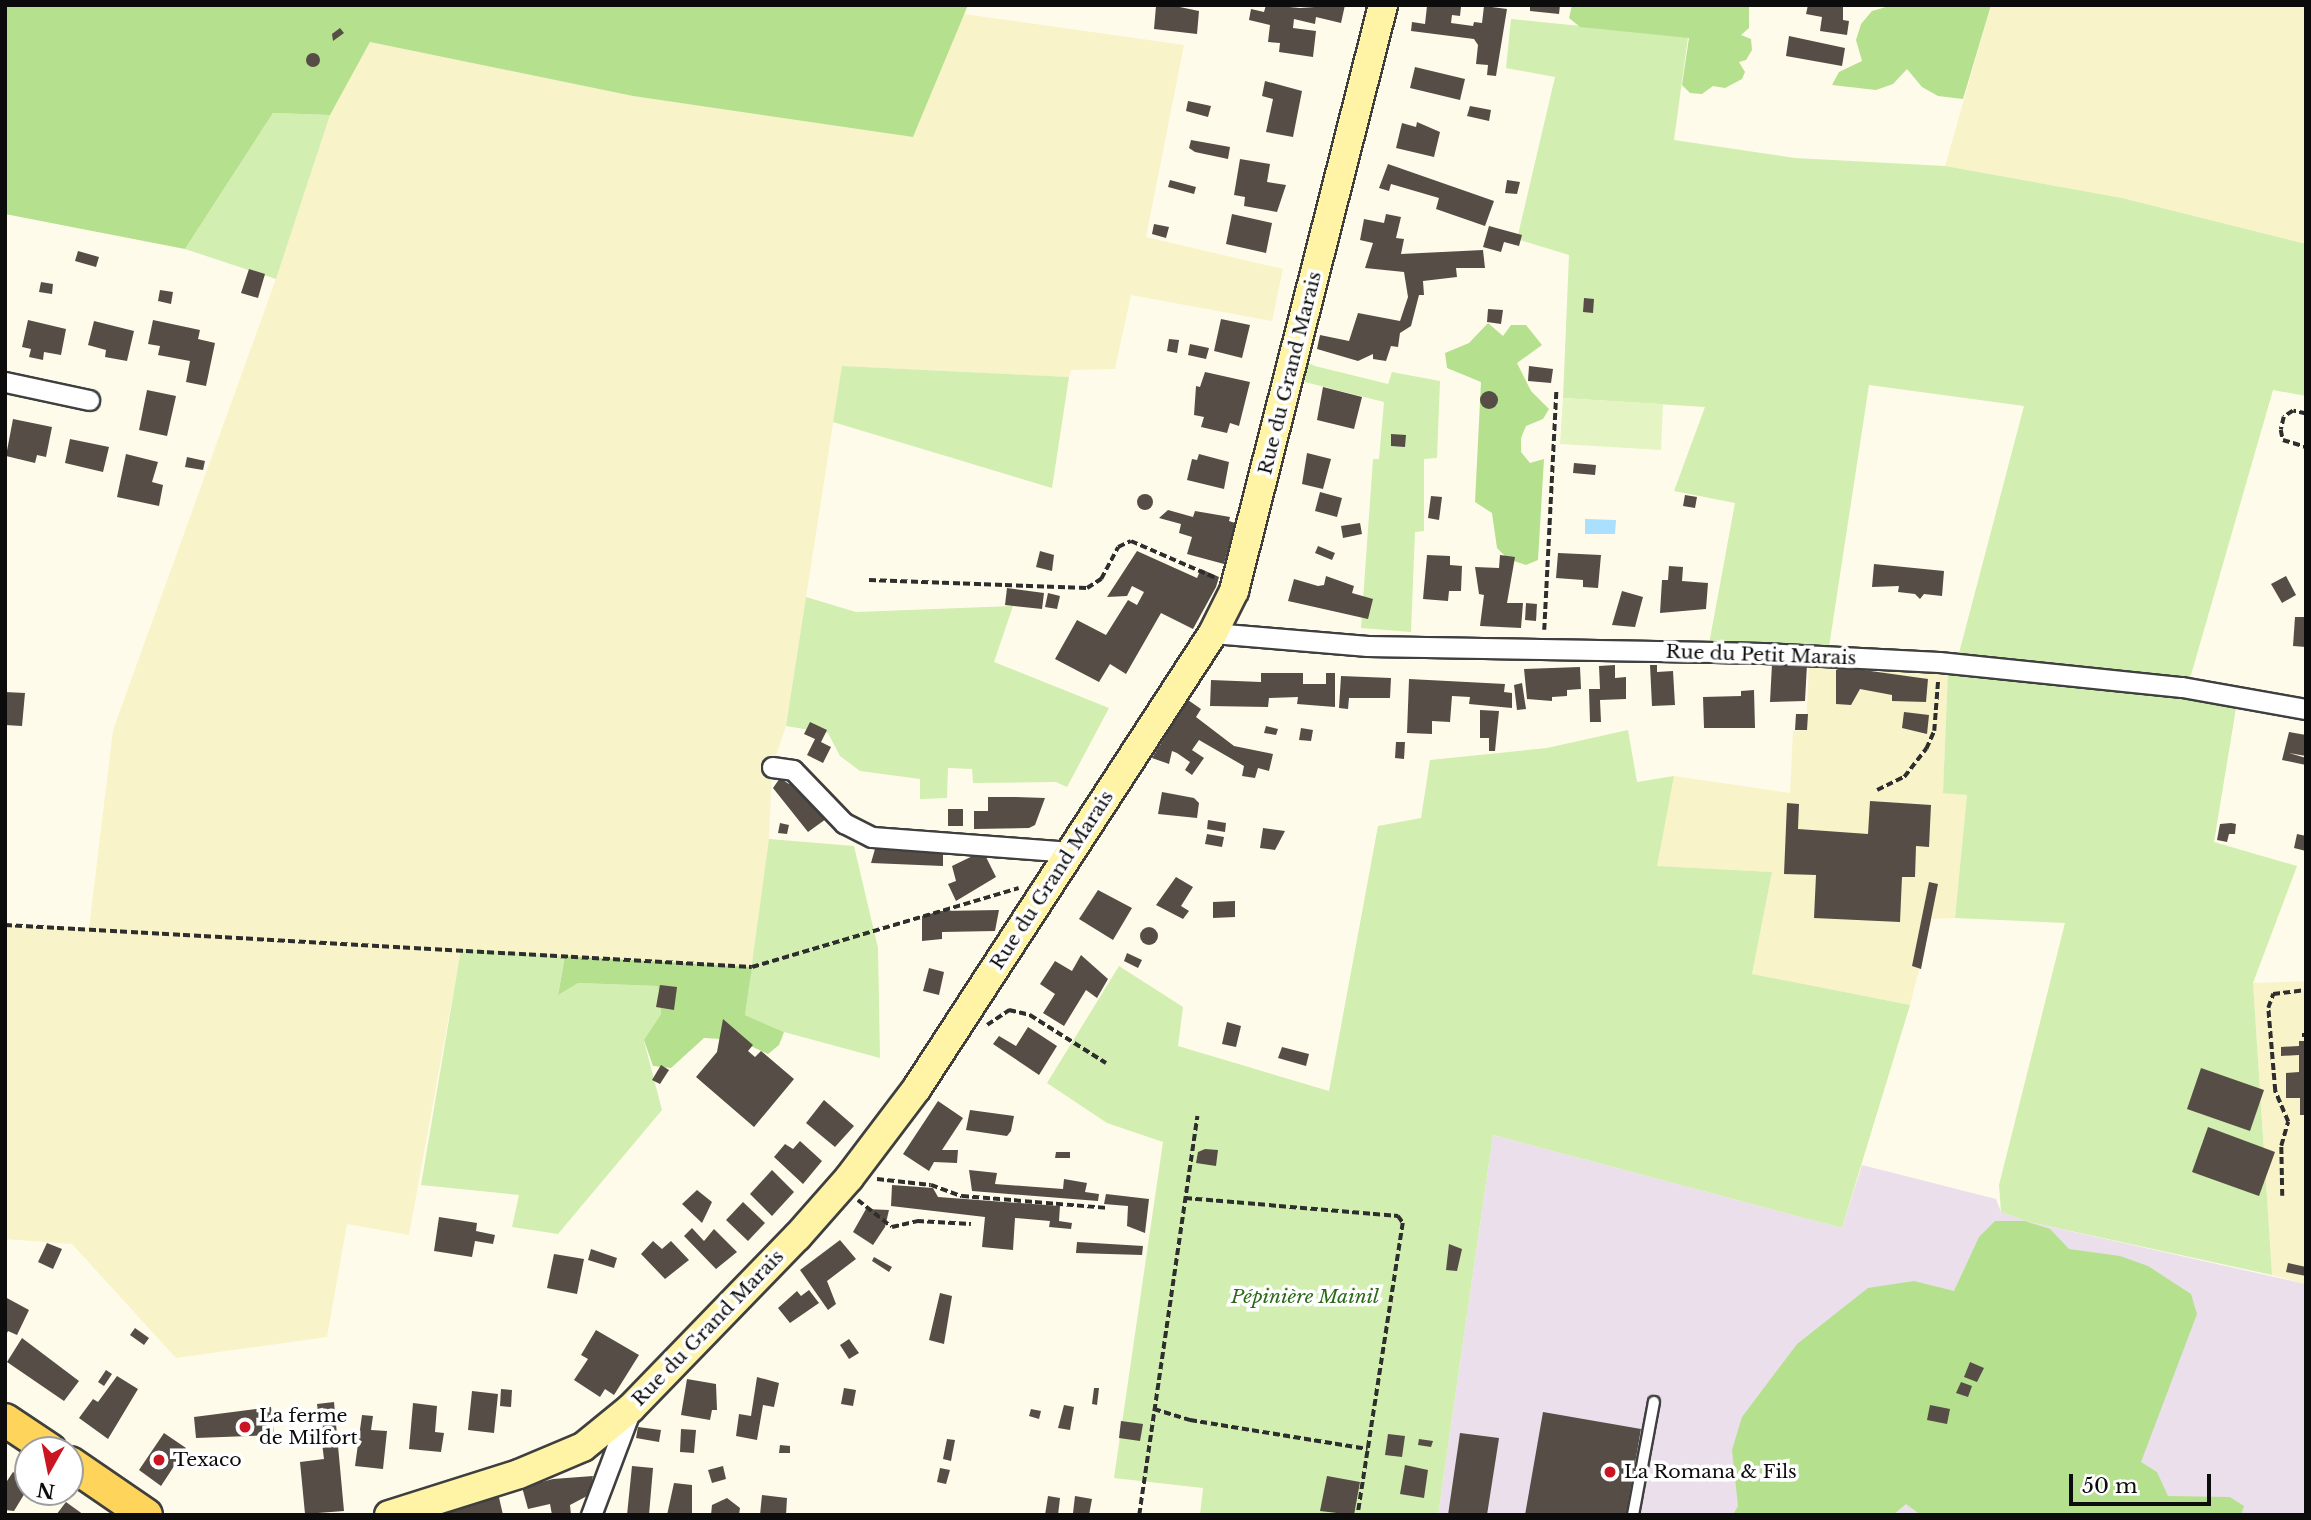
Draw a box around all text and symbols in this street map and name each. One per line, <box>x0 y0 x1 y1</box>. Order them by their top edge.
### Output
street label: Rue du Grand Marais <box>1254 269 1326 477</box>
street label: Rue du Petit Marais <box>1665 640 1857 670</box>
street label: Rue du Grand Marais <box>986 786 1118 974</box>
street label: Rue du Grand Marais <box>627 1245 789 1411</box>
park label: Pépinière Mainil <box>1231 1286 1379 1308</box>
place label: La ferme de Milfort <box>259 1405 358 1449</box>
marker: La ferme de Milfort <box>237 1419 253 1435</box>
north arrow <box>14 1436 84 1506</box>
place label: Texaco <box>173 1449 242 1471</box>
marker: Texaco <box>151 1452 167 1468</box>
scale bar <box>2073 1460 2215 1504</box>
place label: La Romana & Fils <box>1624 1461 1797 1483</box>
marker: La Romana & Fils <box>1602 1464 1618 1480</box>
text: 50 m <box>2082 1473 2137 1499</box>
text: N <box>35 1478 57 1503</box>

